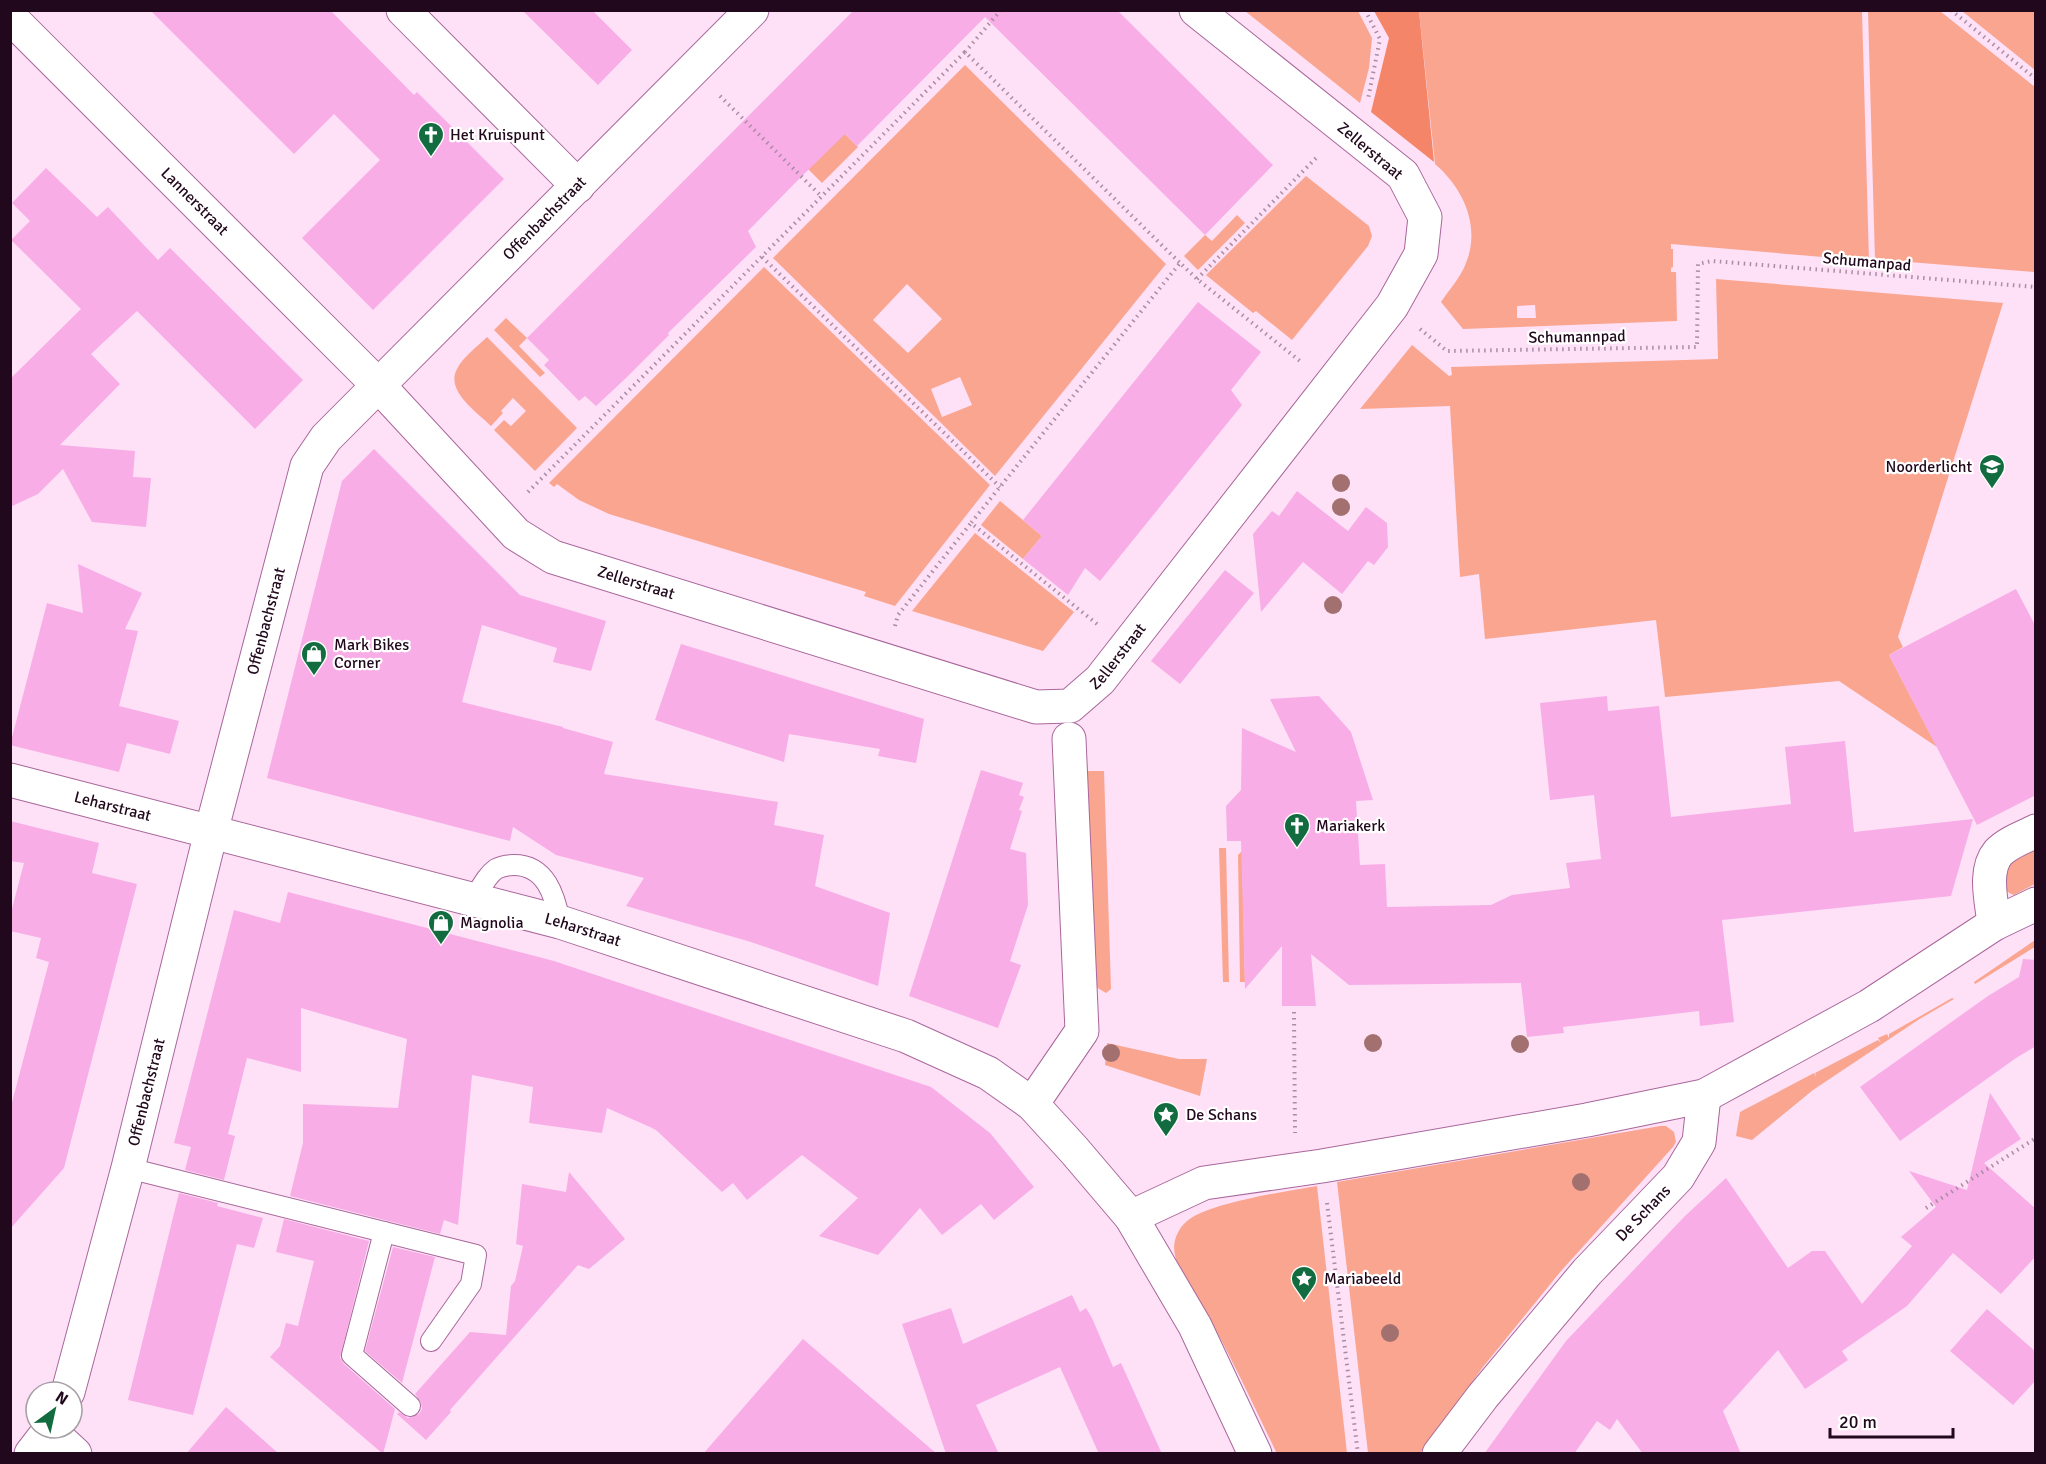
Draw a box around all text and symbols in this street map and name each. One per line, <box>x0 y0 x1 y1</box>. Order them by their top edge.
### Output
street label: Zellerstraat <box>1333 118 1407 184</box>
church icon: Het Kruispunt <box>416 120 446 158</box>
place label: Het Kruispunt <box>450 125 545 145</box>
street label: Lannerstraat <box>156 163 233 240</box>
street label: Offenbachstraat <box>499 172 591 265</box>
street label: Schumanpad <box>1822 248 1912 276</box>
street label: Schumannpad <box>1528 326 1626 348</box>
school or university icon: Noorderlicht <box>1977 452 2007 490</box>
place label: Noorderlicht <box>1886 457 1972 477</box>
street label: Zellerstraat <box>595 561 677 604</box>
street label: Offenbachstraat <box>243 565 290 677</box>
street label: Zellerstraat <box>1086 619 1151 694</box>
place label: Mark Bikes Corner <box>334 635 409 673</box>
shop icon: Mark Bikes Corner <box>299 639 329 677</box>
street label: Leharstraat <box>72 787 154 826</box>
church icon: Mariakerk <box>1282 811 1312 849</box>
place label: Mariakerk <box>1316 816 1385 836</box>
shop icon: Magnolia <box>426 908 456 946</box>
street label: Leharstraat <box>543 908 624 951</box>
place label: Magnolia <box>460 913 524 933</box>
street label: Offenbachstraat <box>124 1036 170 1148</box>
place icon: De Schans <box>1151 1100 1181 1138</box>
place label: De Schans <box>1186 1105 1257 1125</box>
street label: De Schans <box>1612 1181 1675 1246</box>
place icon: Mariabeeld <box>1289 1264 1319 1302</box>
place label: Mariabeeld <box>1324 1269 1401 1289</box>
north arrow <box>24 1380 84 1440</box>
text: N <box>52 1387 72 1410</box>
scale bar <box>1830 1401 1953 1439</box>
text: 20 m <box>1839 1411 1877 1433</box>

